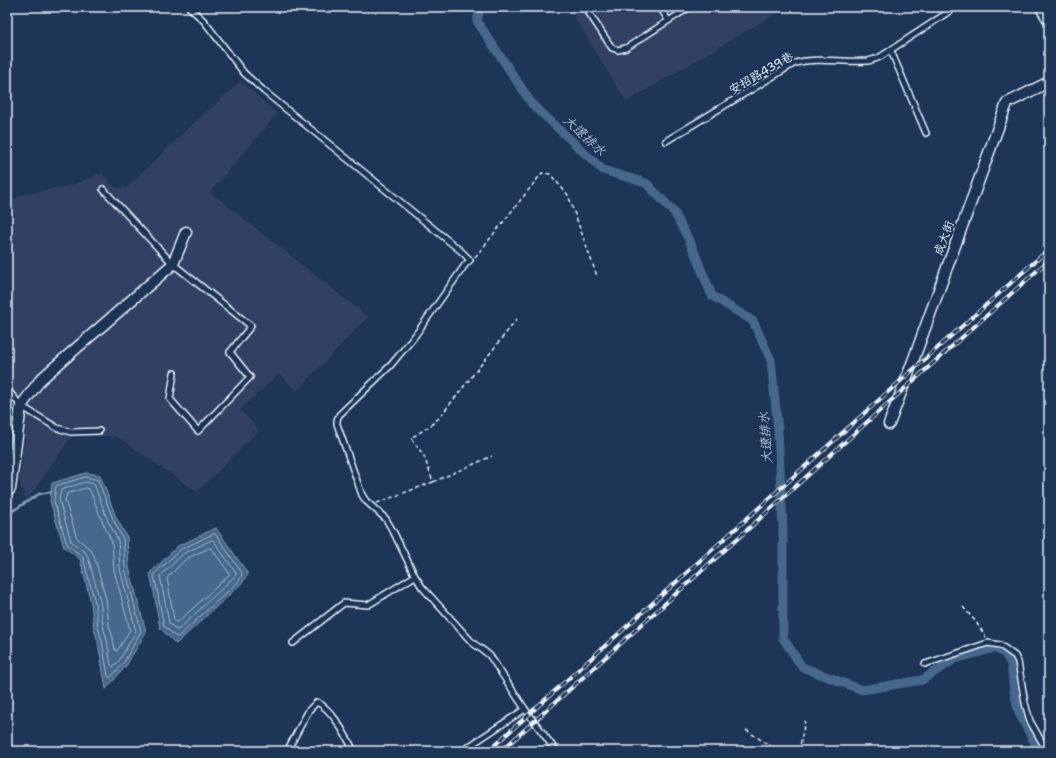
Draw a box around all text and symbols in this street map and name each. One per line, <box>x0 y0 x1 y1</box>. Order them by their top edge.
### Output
street label: 安招路439巷 <box>726 48 796 98</box>
water label: 大遼排水 <box>560 111 610 160</box>
street label: 成大街 <box>930 218 958 258</box>
water label: 大遼排水 <box>755 410 776 465</box>

